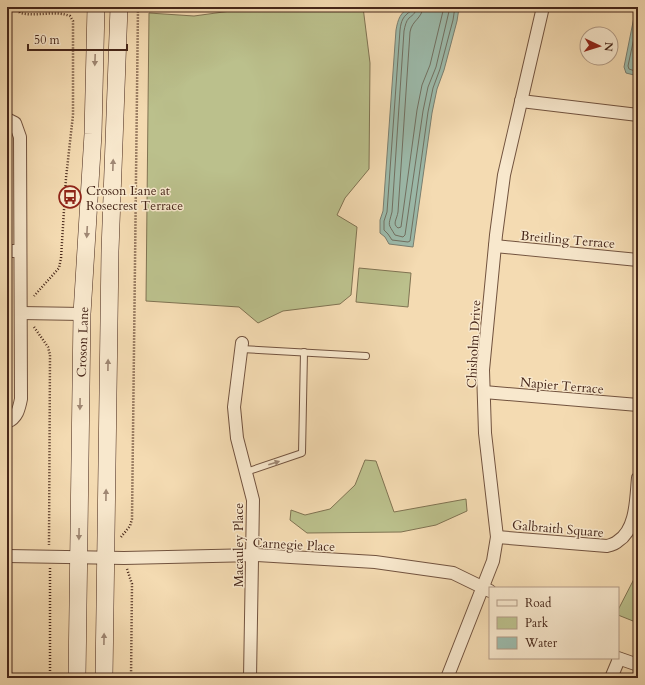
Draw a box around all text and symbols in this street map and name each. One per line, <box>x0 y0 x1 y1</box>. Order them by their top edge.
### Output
scale bar <box>28 26 127 52</box>
north arrow <box>579 26 619 66</box>
text: 50 m <box>34 32 61 48</box>
text: N <box>601 41 616 52</box>
one-way arrow <box>92 54 98 67</box>
one-way arrow <box>110 158 116 171</box>
place label: Croson Lane at Rosecrest Terrace <box>86 182 183 215</box>
bus stop icon: Croson Lane at Rosecrest Terrace <box>57 184 83 210</box>
one-way arrow <box>84 226 91 238</box>
street label: Breitling Terrace <box>520 227 616 253</box>
street label: Chisholm Drive <box>463 299 485 389</box>
street label: Croson Lane <box>73 306 93 378</box>
one-way arrow <box>105 358 111 371</box>
street label: Napier Terrace <box>519 373 605 399</box>
one-way arrow <box>77 398 84 410</box>
one-way arrow <box>268 460 280 466</box>
one-way arrow <box>103 488 109 501</box>
street label: Macauley Place <box>230 503 248 587</box>
street label: Galbraith Square <box>511 516 605 542</box>
one-way arrow <box>76 528 82 541</box>
street label: Carnegie Place <box>252 534 336 556</box>
legend <box>489 587 619 659</box>
text: Road <box>525 595 552 611</box>
text: Park <box>525 615 549 631</box>
one-way arrow <box>101 632 107 645</box>
text: Water <box>524 635 558 651</box>

